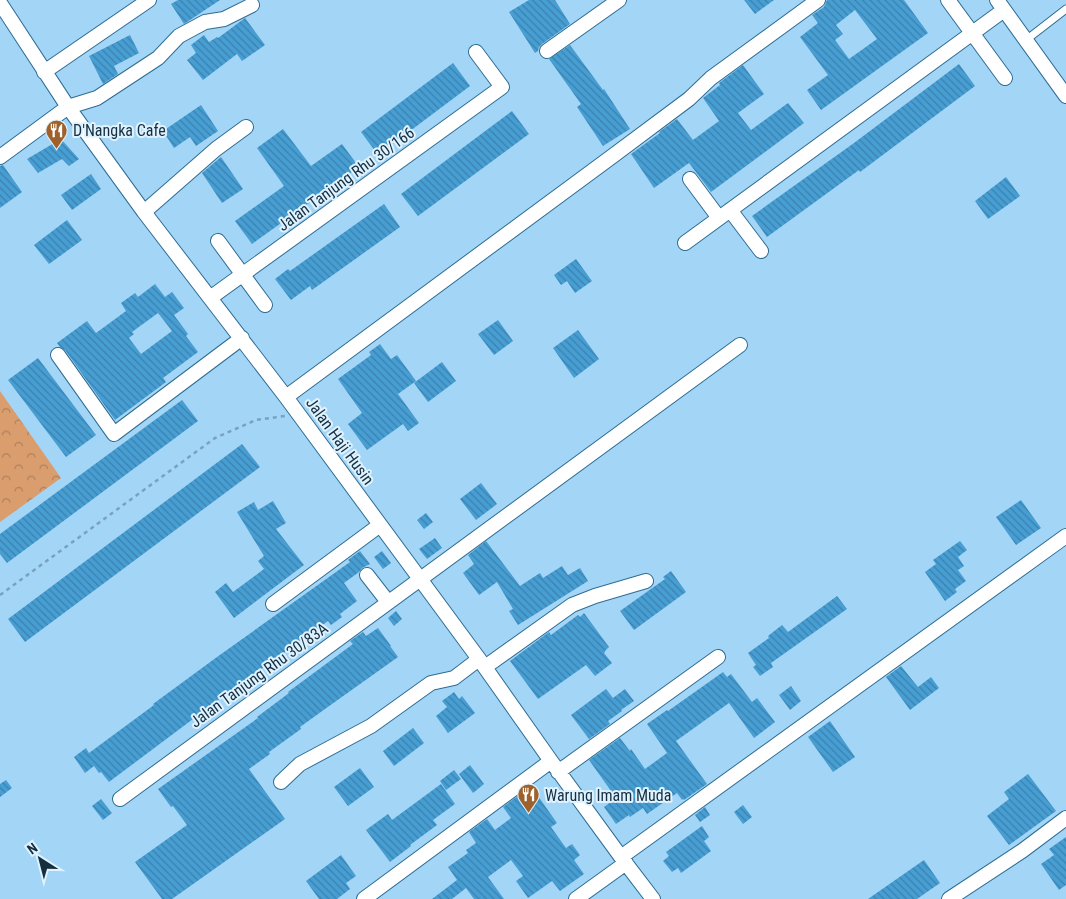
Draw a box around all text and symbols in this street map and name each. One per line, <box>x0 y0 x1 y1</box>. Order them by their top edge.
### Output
restaurant icon: D'Nangka Cafe <box>45 118 69 149</box>
place label: D'Nangka Cafe <box>73 121 166 140</box>
street label: Jalan Tanjung Rhu 30/166 <box>274 123 418 235</box>
street label: Jalan Haji Husin <box>302 394 378 488</box>
street label: Jalan Tanjung Rhu 30/83A <box>186 619 332 731</box>
restaurant icon: Warung Imam Muda <box>517 783 541 814</box>
place label: Warung Imam Muda <box>545 786 671 805</box>
north arrow <box>15 834 65 884</box>
text: N <box>24 839 41 857</box>

